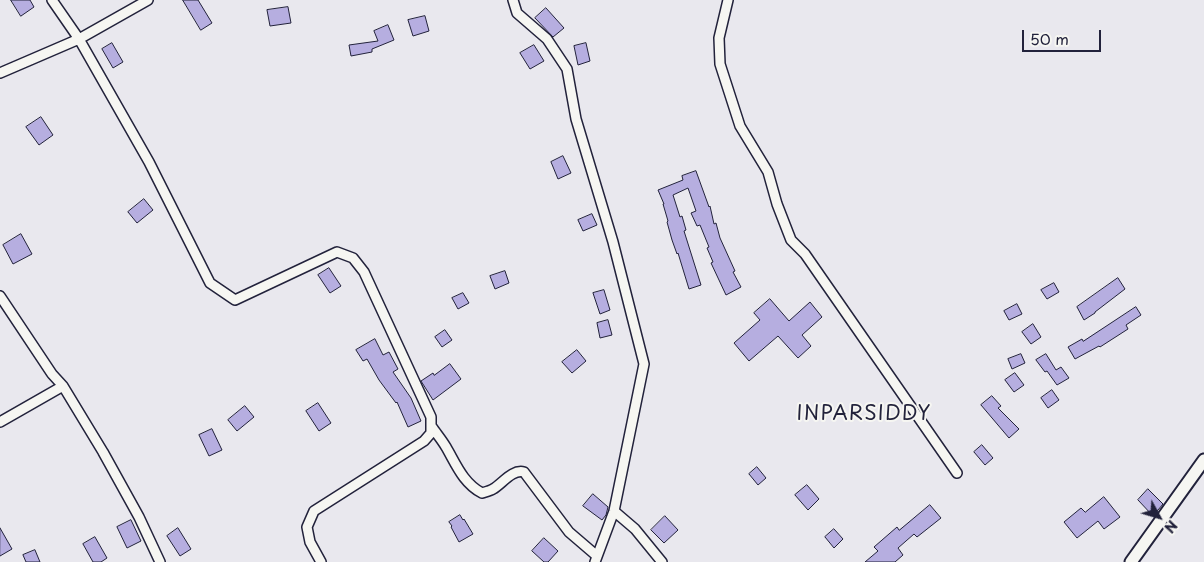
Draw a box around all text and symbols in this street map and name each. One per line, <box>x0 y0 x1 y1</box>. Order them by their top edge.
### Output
scale bar <box>1024 20 1103 52</box>
text: 50 m <box>1030 27 1069 50</box>
district label: INPARSIDDY <box>795 402 933 426</box>
north arrow <box>1134 492 1184 542</box>
text: N <box>1159 516 1183 538</box>

